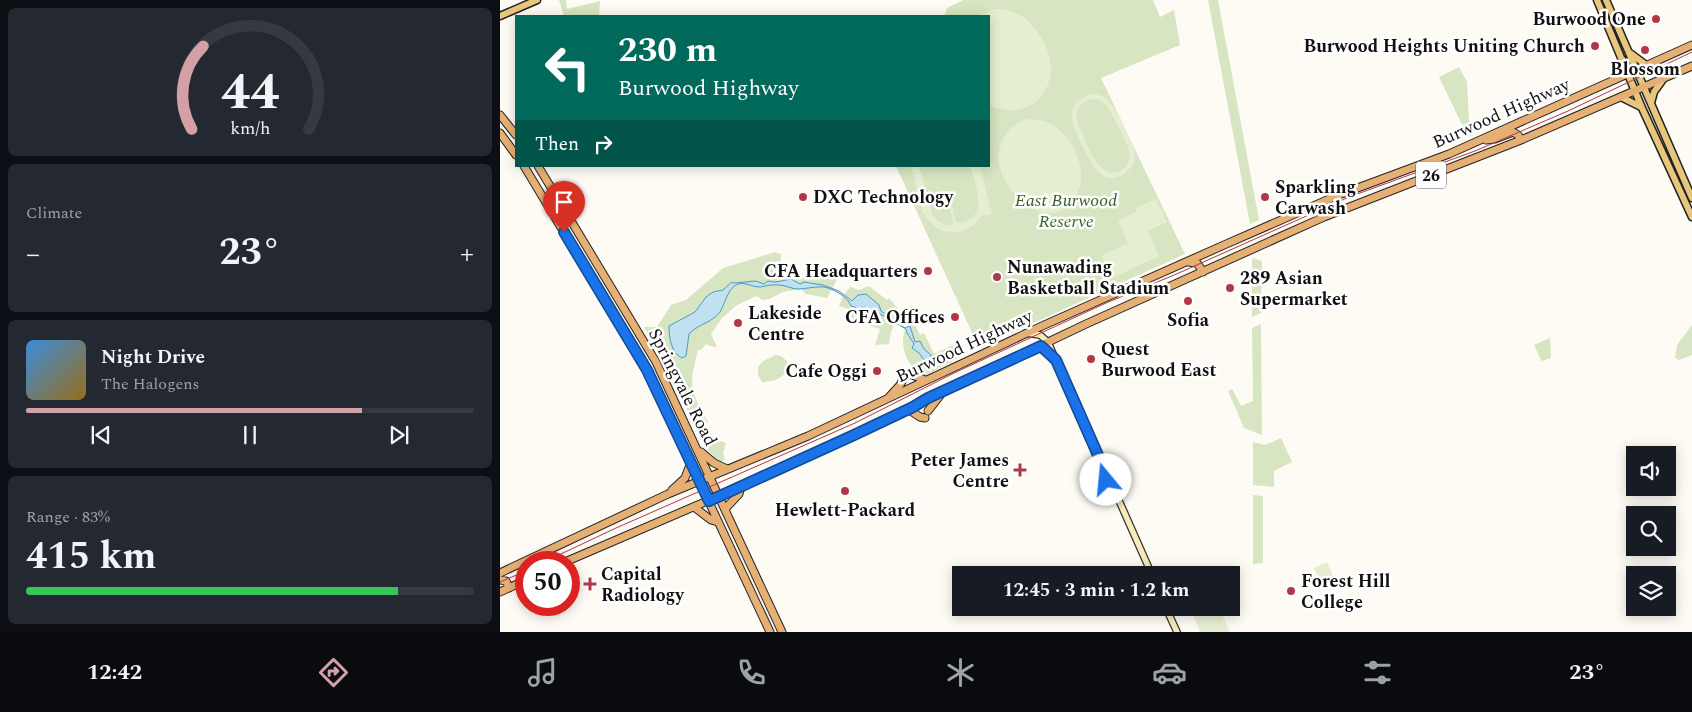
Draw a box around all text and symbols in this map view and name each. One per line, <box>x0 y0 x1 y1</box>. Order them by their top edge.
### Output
place label: Burwood One <box>1532 6 1646 33</box>
marker: Burwood One <box>1650 13 1662 25</box>
text: 230 m <box>618 24 717 77</box>
place label: Burwood Heights Uniting Church <box>1304 33 1585 60</box>
icon: left <box>535 35 600 100</box>
marker: Burwood Heights Uniting Church <box>1589 40 1601 52</box>
marker: Blossom <box>1639 44 1651 56</box>
text: 44 <box>221 53 279 132</box>
place label: Blossom <box>1610 56 1680 83</box>
street label: Burwood Highway <box>1428 70 1575 156</box>
text: Burwood Highway <box>618 72 799 105</box>
text: km/h <box>230 115 270 142</box>
text: Then <box>535 130 579 159</box>
icon: right <box>589 130 617 158</box>
road number: 26 <box>1416 162 1446 188</box>
place label: Sparkling Carwash <box>1275 174 1356 222</box>
pin <box>543 181 585 232</box>
place label: DXC Technology <box>813 184 955 211</box>
park label: East Burwood Reserve <box>1015 187 1117 235</box>
icon: arrive <box>550 188 578 216</box>
marker: DXC Technology <box>797 191 809 203</box>
marker: Sparkling Carwash <box>1259 191 1271 203</box>
text: Climate <box>26 201 82 225</box>
text: 23° <box>219 224 281 282</box>
text: − <box>26 233 40 276</box>
text: + <box>460 233 474 276</box>
place label: Nunawading Basketball Stadium <box>1007 254 1169 302</box>
place label: CFA Headquarters <box>764 258 918 285</box>
marker: CFA Headquarters <box>922 265 934 277</box>
place label: 289 Asian Supermarket <box>1240 265 1348 313</box>
marker: Nunawading Basketball Stadium <box>991 271 1003 283</box>
marker: 289 Asian Supermarket <box>1224 282 1236 294</box>
marker: Sofia <box>1182 295 1194 307</box>
place label: Lakeside Centre <box>748 300 822 348</box>
street label: Burwood Highway <box>891 302 1038 390</box>
place label: CFA Offices <box>845 304 945 331</box>
place label: Sofia <box>1167 307 1210 334</box>
marker: CFA Offices <box>949 311 961 323</box>
marker: Lakeside Centre <box>732 317 744 329</box>
street label: Springvale Road <box>641 324 724 451</box>
place label: Quest Burwood East <box>1101 336 1217 384</box>
text: Night Drive <box>101 343 205 372</box>
marker: Quest Burwood East <box>1085 353 1097 365</box>
place label: Cafe Oggi <box>785 358 867 385</box>
marker: Cafe Oggi <box>871 365 883 377</box>
text: The Halogens <box>101 372 199 396</box>
icon: previous <box>87 421 115 449</box>
icon: pause <box>236 421 264 449</box>
icon: next <box>385 421 413 449</box>
map controls <box>1626 446 1676 616</box>
button: sound <box>1626 446 1676 496</box>
place label: Peter James Centre <box>910 447 1009 495</box>
position arrow <box>1079 453 1131 505</box>
marker: Peter James Centre <box>1013 463 1027 477</box>
marker: Hewlett-Packard <box>839 485 851 497</box>
place label: Hewlett-Packard <box>775 497 916 524</box>
text: Range · 83% <box>26 505 110 529</box>
button: search <box>1626 506 1676 556</box>
text: 415 km <box>26 528 157 586</box>
speed limit sign: 50 <box>515 551 580 616</box>
place label: Capital Radiology <box>601 561 685 609</box>
button: layers <box>1626 566 1676 616</box>
place label: Forest Hill College <box>1301 568 1391 616</box>
text: 12:45 · 3 min · 1.2 km <box>1003 576 1189 605</box>
marker: Capital Radiology <box>583 577 597 591</box>
marker: Forest Hill College <box>1285 585 1297 597</box>
icon: directions <box>316 655 351 690</box>
icon: music <box>525 655 560 690</box>
icon: phone <box>734 655 769 690</box>
icon: climate <box>943 655 978 690</box>
icon: car <box>1152 655 1187 690</box>
icon: filters <box>1360 655 1395 690</box>
text: 12:42 <box>87 656 142 689</box>
text: 23° <box>1569 656 1605 689</box>

